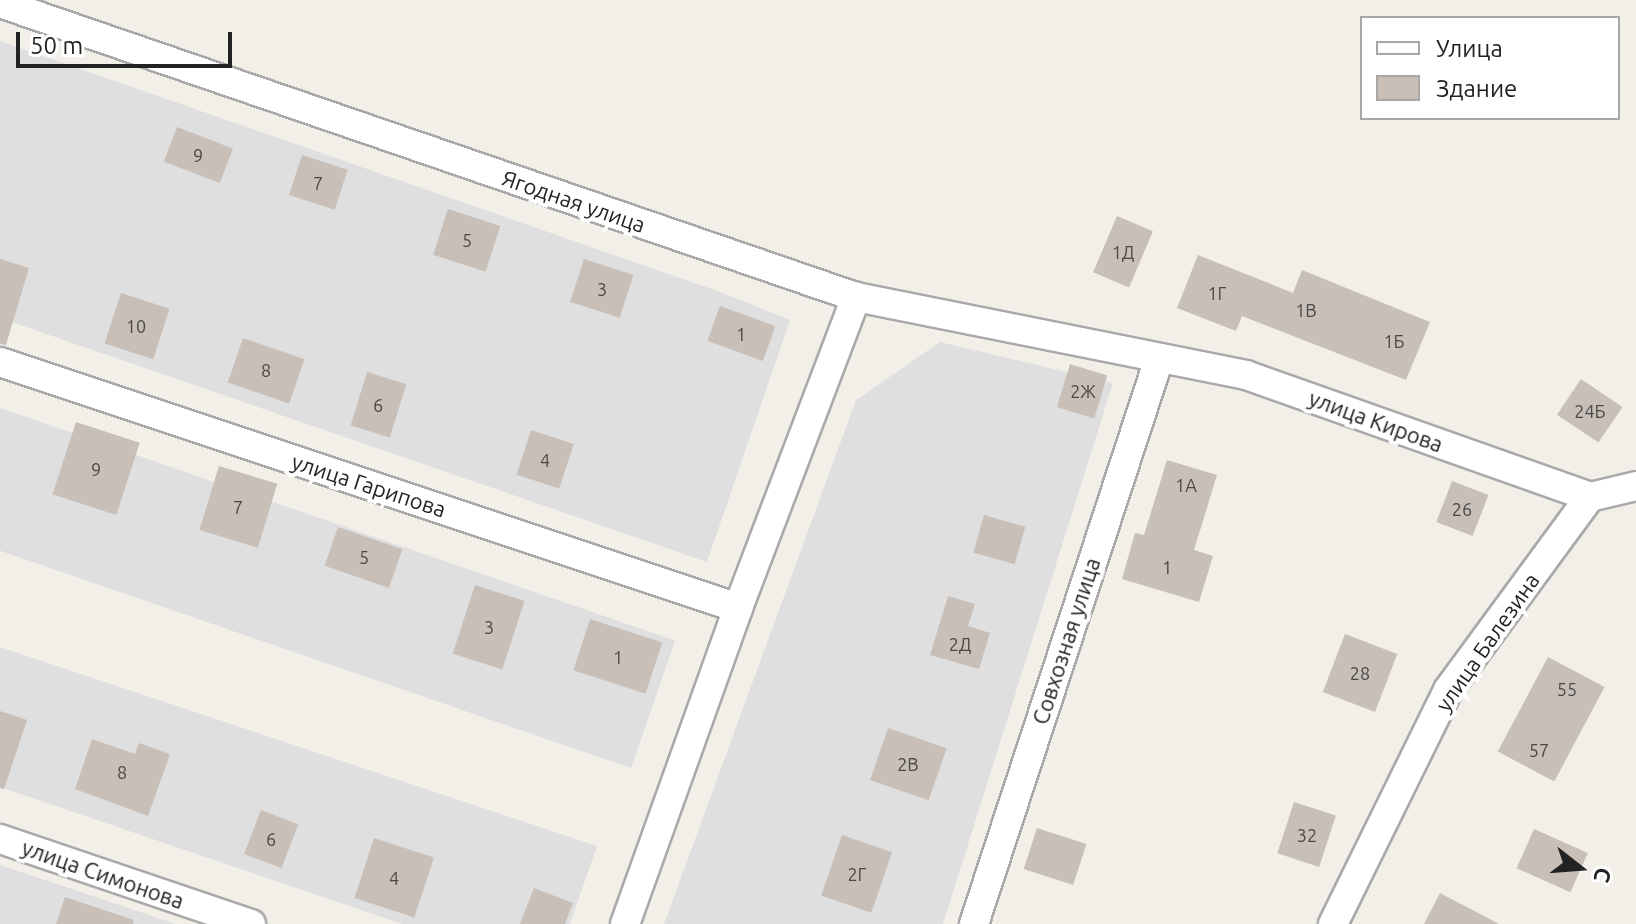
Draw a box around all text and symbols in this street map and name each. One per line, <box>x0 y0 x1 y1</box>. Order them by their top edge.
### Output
scale bar <box>20 16 236 66</box>
legend <box>1360 16 1620 120</box>
text: 50 m <box>30 32 83 59</box>
text: Улица <box>1436 35 1503 62</box>
text: Здание <box>1436 75 1517 102</box>
house number: 9 <box>193 144 203 166</box>
street label: Ягодная улица <box>499 164 649 238</box>
house number: 7 <box>313 172 323 194</box>
house number: 5 <box>462 229 472 251</box>
house number: 1Д <box>1112 241 1134 263</box>
house number: 3 <box>597 278 607 300</box>
house number: 1Г <box>1207 282 1227 304</box>
house number: 1В <box>1295 299 1317 321</box>
house number: 10 <box>126 315 146 337</box>
house number: 1 <box>736 323 746 345</box>
house number: 1Б <box>1383 330 1405 352</box>
house number: 8 <box>261 359 271 381</box>
house number: 2Ж <box>1070 380 1096 402</box>
street label: улица Кирова <box>1305 385 1447 457</box>
house number: 6 <box>373 394 383 416</box>
house number: 24Б <box>1574 400 1606 422</box>
street label: улица Гарипова <box>289 448 449 522</box>
house number: 4 <box>540 449 550 471</box>
house number: 9 <box>91 458 101 480</box>
house number: 1А <box>1175 474 1197 496</box>
house number: 7 <box>233 496 243 518</box>
house number: 26 <box>1452 498 1472 520</box>
house number: 5 <box>359 546 369 568</box>
street label: Совхозная улица <box>1027 554 1105 728</box>
house number: 1 <box>1162 556 1172 578</box>
street label: улица Балезина <box>1429 568 1545 716</box>
house number: 3 <box>484 616 494 638</box>
house number: 2Д <box>949 633 971 655</box>
house number: 1 <box>613 646 623 668</box>
house number: 28 <box>1350 662 1370 684</box>
house number: 55 <box>1557 678 1577 700</box>
house number: 57 <box>1529 739 1549 761</box>
house number: 2В <box>897 753 919 775</box>
house number: 8 <box>117 761 127 783</box>
house number: 32 <box>1297 824 1317 846</box>
house number: 6 <box>266 828 276 850</box>
north arrow <box>1540 828 1620 908</box>
street label: улица Симонова <box>18 834 188 914</box>
house number: 2Г <box>847 863 867 885</box>
text: С <box>1589 865 1617 886</box>
house number: 4 <box>389 867 399 889</box>

